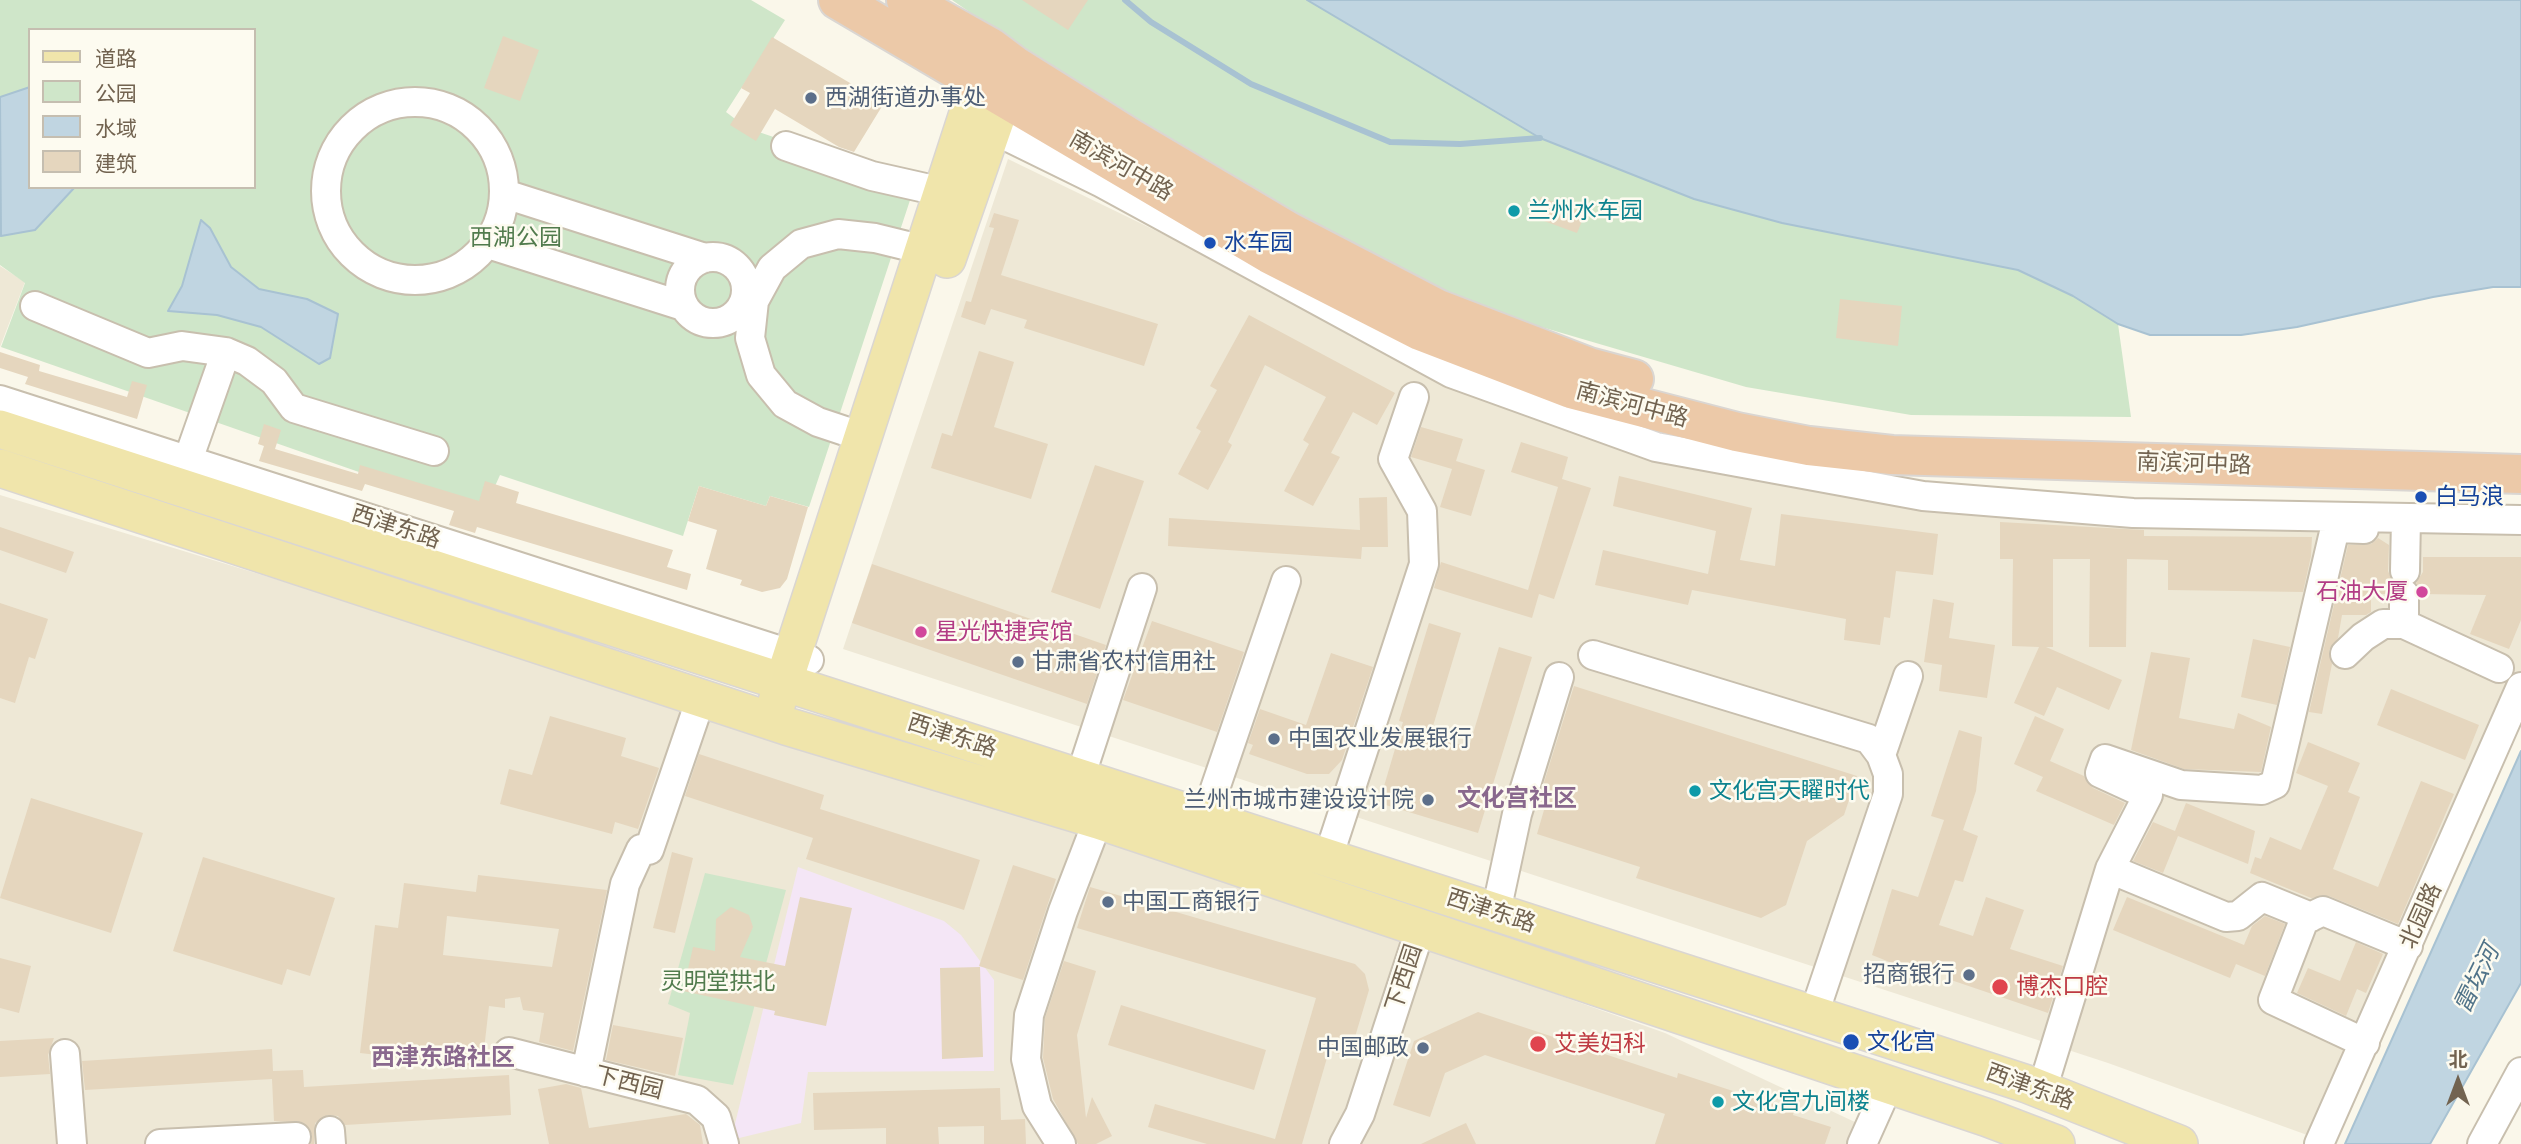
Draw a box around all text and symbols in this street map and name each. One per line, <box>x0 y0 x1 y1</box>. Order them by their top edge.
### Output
legend <box>28 28 256 189</box>
text: 道路 <box>95 46 137 71</box>
text: 公园 <box>95 81 137 106</box>
place label: 西湖街道办事处 <box>825 84 986 112</box>
marker: 西湖街道办事处 <box>803 90 819 106</box>
text: 水域 <box>95 116 137 141</box>
street label: 南滨河中路 <box>1064 125 1178 207</box>
text: 建筑 <box>95 151 137 176</box>
place label: 兰州水车园 <box>1528 197 1643 225</box>
marker: 兰州水车园 <box>1506 203 1522 219</box>
park label: 西湖公园 <box>470 224 562 252</box>
place label: 水车园 <box>1224 229 1293 257</box>
marker: 水车园 <box>1202 235 1218 251</box>
street label: 南滨河中路 <box>1573 377 1691 433</box>
street label: 南滨河中路 <box>2136 448 2252 480</box>
place label: 白马浪 <box>2435 483 2504 511</box>
marker: 白马浪 <box>2413 489 2429 505</box>
street label: 西津东路 <box>348 500 444 554</box>
place label: 石油大厦 <box>2316 578 2408 606</box>
marker: 石油大厦 <box>2414 584 2430 600</box>
place label: 星光快捷宾馆 <box>935 618 1073 646</box>
marker: 星光快捷宾馆 <box>913 624 929 640</box>
place label: 甘肃省农村信用社 <box>1032 648 1216 676</box>
marker: 甘肃省农村信用社 <box>1010 654 1026 670</box>
street label: 西津东路 <box>904 709 1000 763</box>
place label: 中国农业发展银行 <box>1288 725 1472 753</box>
marker: 中国农业发展银行 <box>1266 731 1282 747</box>
place label: 文化宫天矅时代 <box>1709 777 1870 805</box>
marker: 文化宫天矅时代 <box>1687 783 1703 799</box>
district label: 文化宫社区 <box>1457 785 1577 813</box>
place label: 兰州市城市建设设计院 <box>1184 786 1414 814</box>
marker: 兰州市城市建设设计院 <box>1420 792 1436 808</box>
street label: 北园路 <box>2394 879 2448 953</box>
street label: 西津东路 <box>1443 884 1539 938</box>
place label: 中国工商银行 <box>1122 888 1260 916</box>
marker: 中国工商银行 <box>1100 894 1116 910</box>
water label: 雷坛河 <box>2448 940 2506 1018</box>
street label: 下西园 <box>1380 941 1428 1015</box>
place label: 招商银行 <box>1863 961 1955 989</box>
marker: 招商银行 <box>1961 967 1977 983</box>
park label: 灵明堂拱北 <box>661 968 775 996</box>
place label: 博杰口腔 <box>2016 973 2108 1001</box>
marker: 博杰口腔 <box>1990 977 2010 997</box>
place label: 文化宫 <box>1867 1028 1936 1056</box>
place label: 艾美妇科 <box>1554 1030 1646 1058</box>
marker: 文化宫 <box>1841 1032 1861 1052</box>
place label: 中国邮政 <box>1317 1034 1409 1062</box>
marker: 艾美妇科 <box>1528 1034 1548 1054</box>
marker: 中国邮政 <box>1415 1040 1431 1056</box>
district label: 西津东路社区 <box>371 1044 515 1072</box>
north arrow <box>2423 1046 2493 1116</box>
text: 北 <box>2448 1048 2468 1071</box>
street label: 西津东路 <box>1982 1058 2078 1116</box>
street label: 下西园 <box>592 1061 666 1105</box>
place label: 文化宫九间楼 <box>1732 1088 1870 1116</box>
marker: 文化宫九间楼 <box>1710 1094 1726 1110</box>

